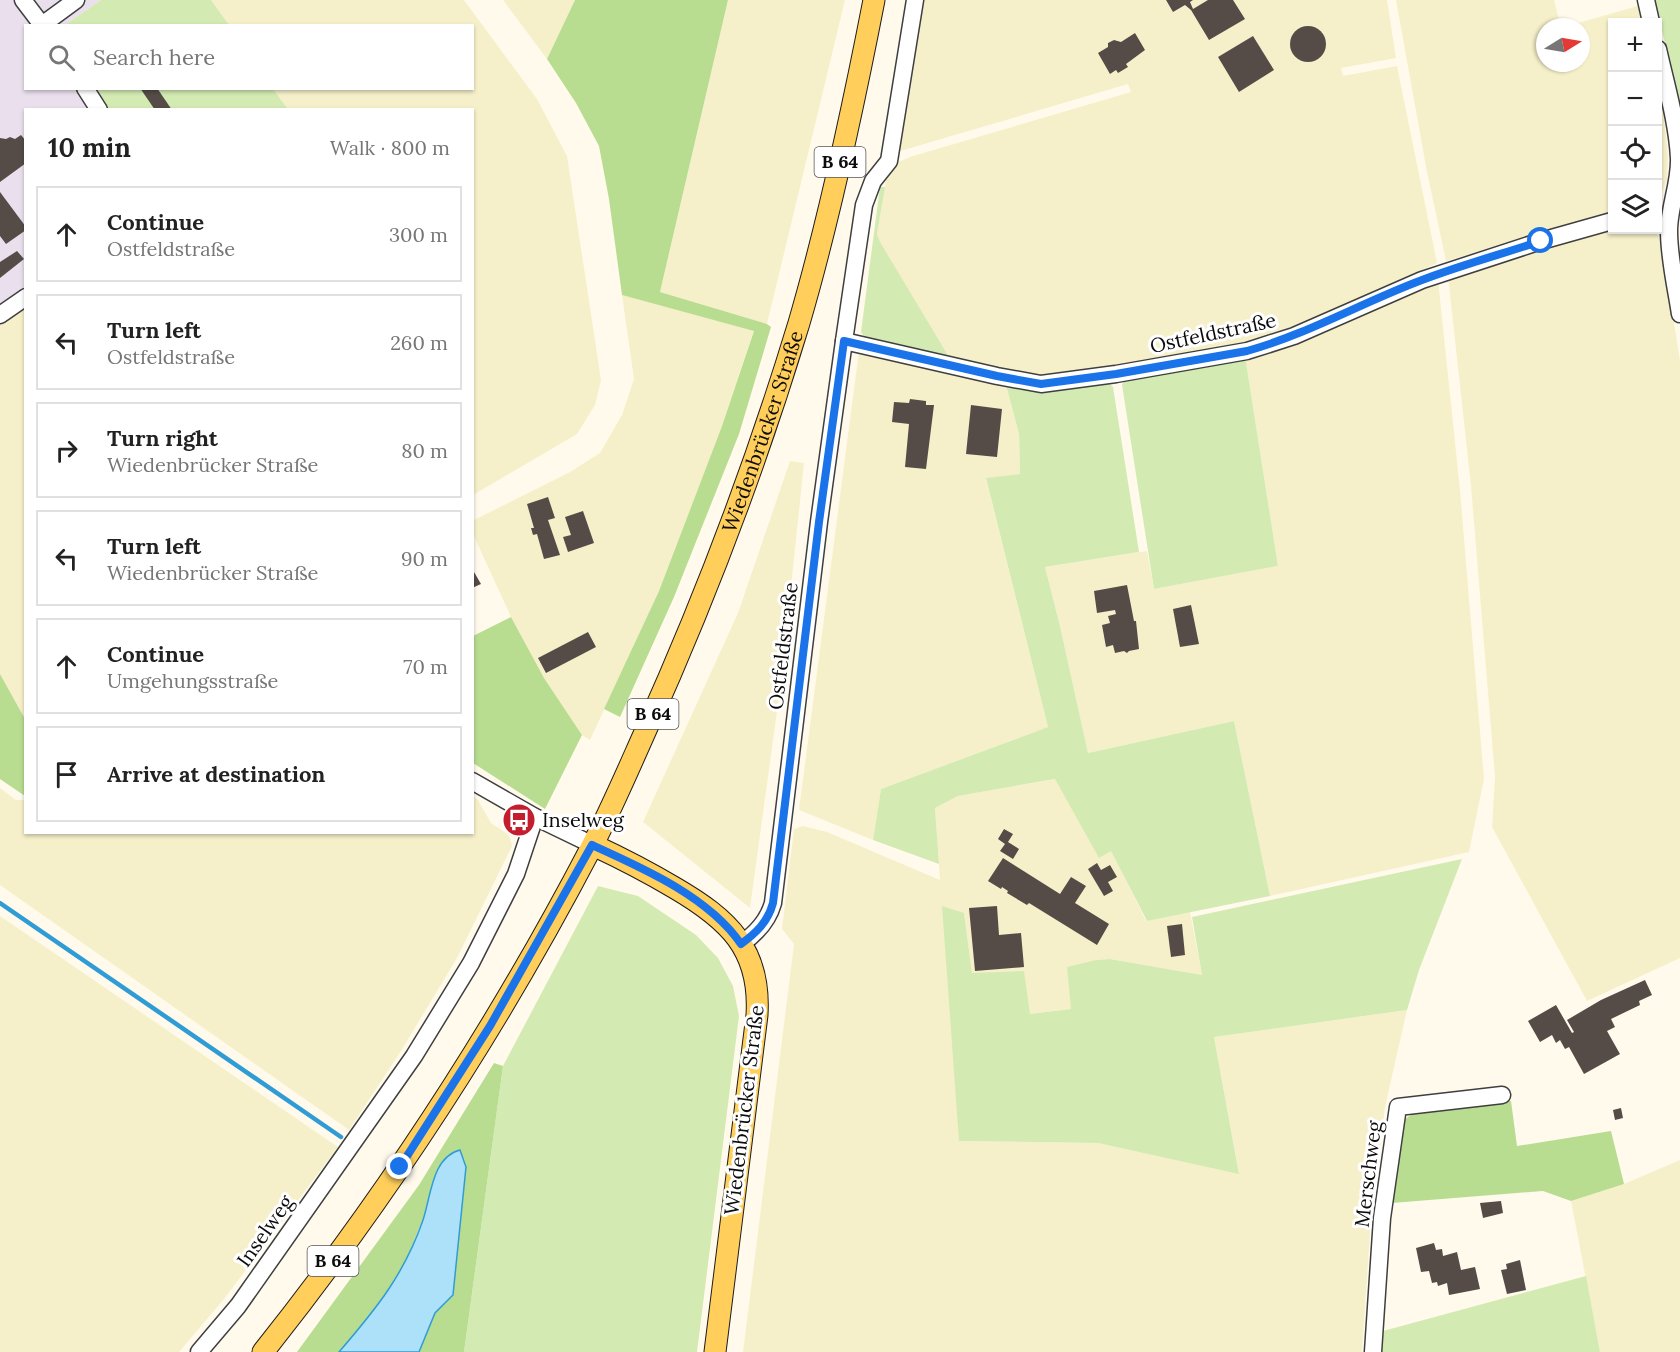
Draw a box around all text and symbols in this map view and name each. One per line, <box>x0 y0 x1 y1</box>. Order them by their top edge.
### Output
north arrow <box>1536 18 1590 72</box>
map controls <box>1608 18 1662 234</box>
button: + <box>1608 18 1662 72</box>
search box <box>24 24 474 90</box>
icon: search <box>45 41 78 74</box>
text: Search here <box>93 43 215 71</box>
button: − <box>1608 72 1662 126</box>
button: locate <box>1608 126 1662 180</box>
text: 10 min <box>48 131 131 164</box>
text: Walk · 800 m <box>330 135 450 160</box>
road number: B 64 <box>814 147 866 177</box>
button: layers <box>1608 180 1662 234</box>
text: Continue <box>107 208 204 236</box>
icon: ahead <box>50 218 83 251</box>
text: 300 m <box>389 222 448 247</box>
route start <box>1527 227 1553 253</box>
text: Ostfeldstraße <box>107 236 235 261</box>
street label: Ostfeldstraße <box>1148 307 1278 358</box>
text: Turn left <box>107 316 201 344</box>
icon: left <box>50 326 83 359</box>
street label: Wiedenbrücker Straße <box>716 327 808 536</box>
text: 260 m <box>390 330 448 355</box>
text: Ostfeldstraße <box>107 344 235 369</box>
text: Turn right <box>107 424 218 452</box>
icon: right <box>50 434 83 467</box>
text: 80 m <box>401 438 448 463</box>
text: Wiedenbrücker Straße <box>107 452 318 477</box>
text: Turn left <box>107 532 201 560</box>
icon: left <box>50 542 83 575</box>
text: 90 m <box>401 546 448 571</box>
text: Wiedenbrücker Straße <box>107 560 318 585</box>
street label: Ostfeldstraße <box>762 581 803 711</box>
text: Continue <box>107 640 204 668</box>
icon: ahead <box>50 650 83 683</box>
text: 70 m <box>403 654 448 679</box>
text: Umgehungsstraße <box>107 668 278 693</box>
road number: B 64 <box>628 699 678 729</box>
icon: arrive <box>50 758 83 791</box>
text: Arrive at destination <box>107 760 325 788</box>
bus stop icon: Inselweg <box>501 802 537 838</box>
place label: Inselweg <box>542 807 625 832</box>
street label: Wiedenbrücker Straße <box>718 1003 769 1216</box>
street label: Merschweg <box>1349 1118 1387 1229</box>
route end <box>386 1153 412 1179</box>
street label: Inselweg <box>231 1189 299 1271</box>
road number: B 64 <box>308 1246 358 1276</box>

